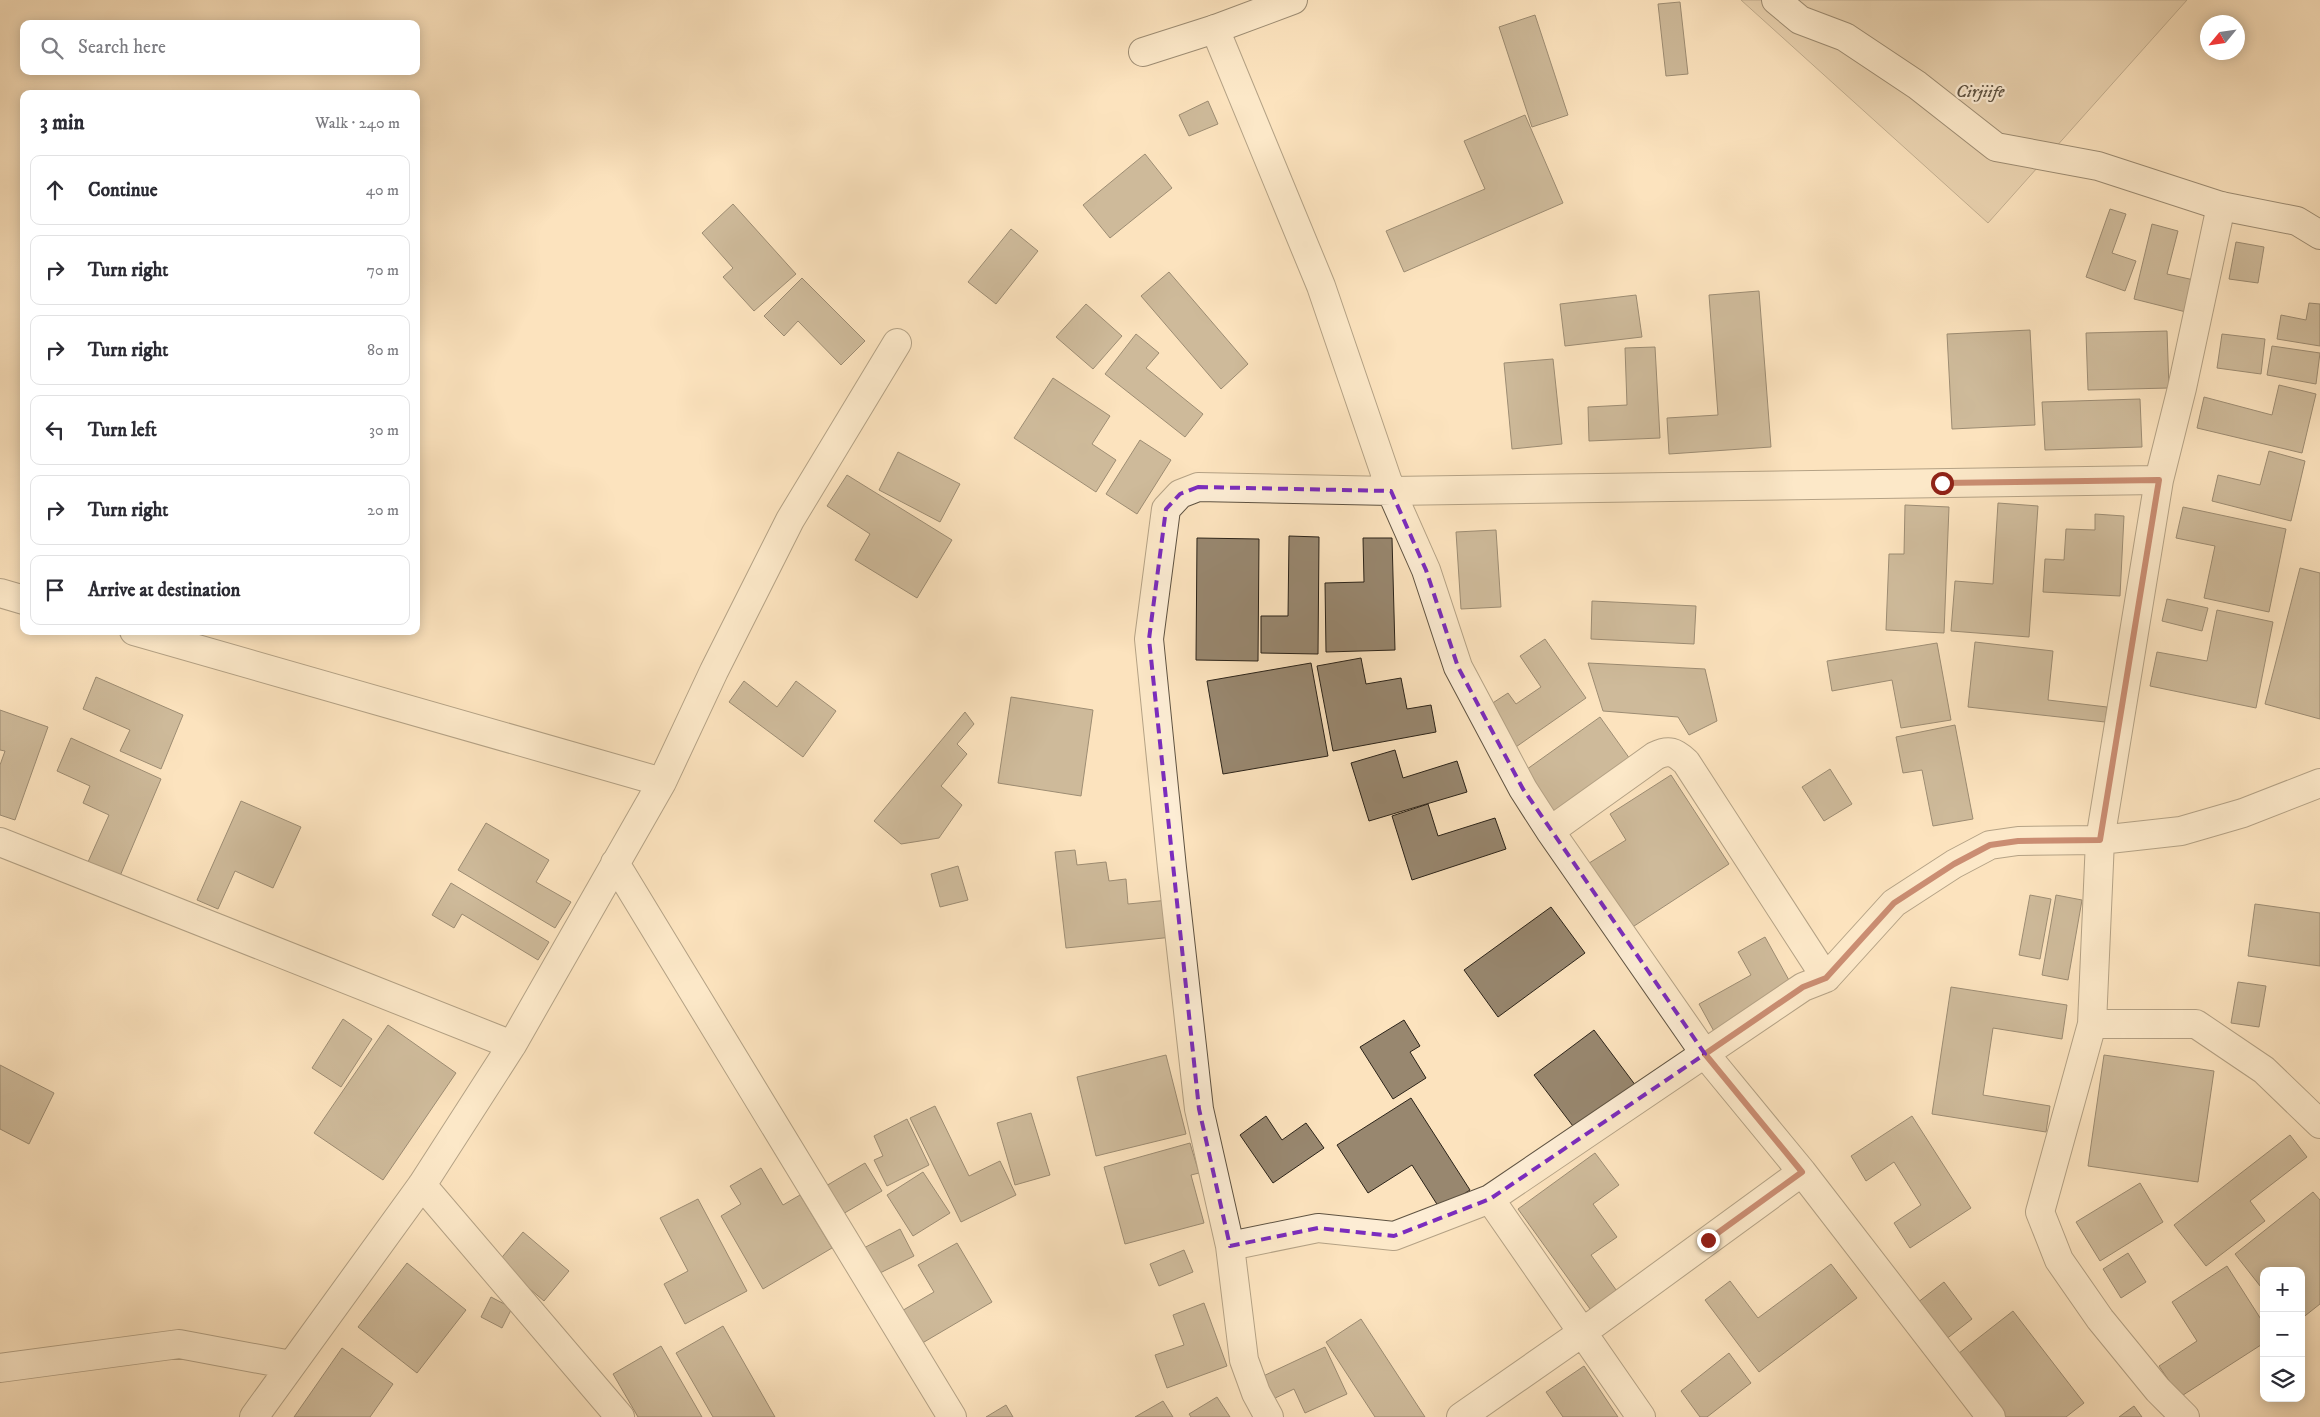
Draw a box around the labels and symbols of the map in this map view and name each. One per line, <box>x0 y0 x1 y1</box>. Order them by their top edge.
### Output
north arrow <box>2200 15 2245 60</box>
park label: Cirjiife <box>1956 81 2005 103</box>
route start <box>1931 472 1954 495</box>
route end <box>1697 1229 1720 1252</box>

